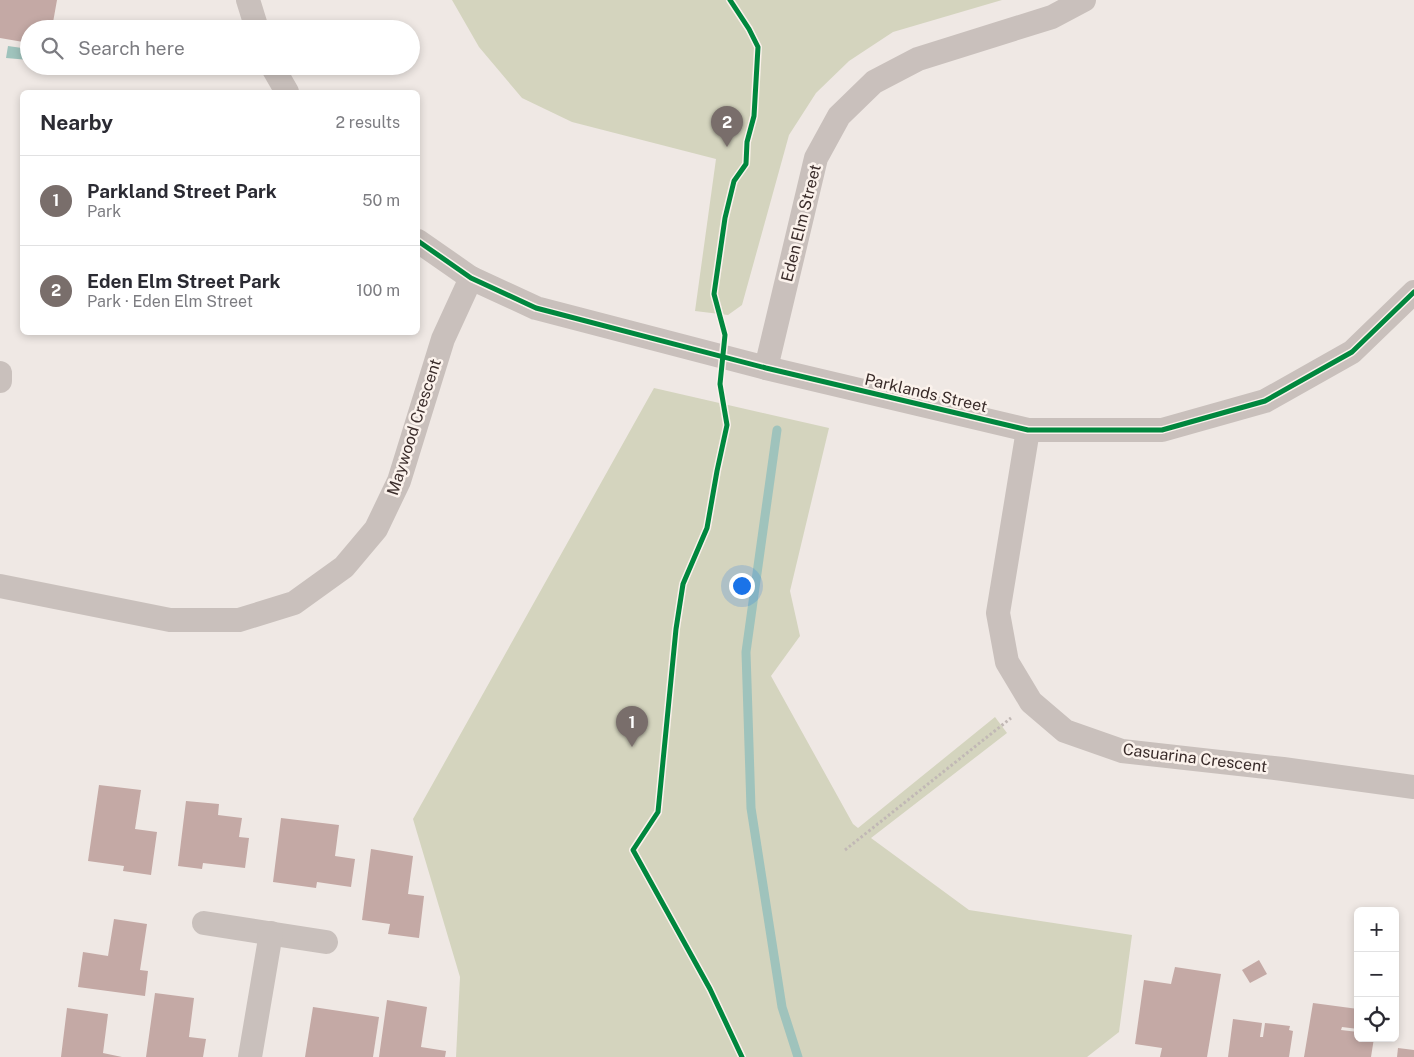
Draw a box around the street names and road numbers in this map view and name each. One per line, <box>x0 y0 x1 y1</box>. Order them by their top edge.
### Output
street label: Eden Elm Street <box>777 162 825 284</box>
street label: Maywood Crescent <box>383 356 445 498</box>
street label: Parklands Street <box>863 370 989 416</box>
street label: Casuarina Crescent <box>1122 740 1268 776</box>

